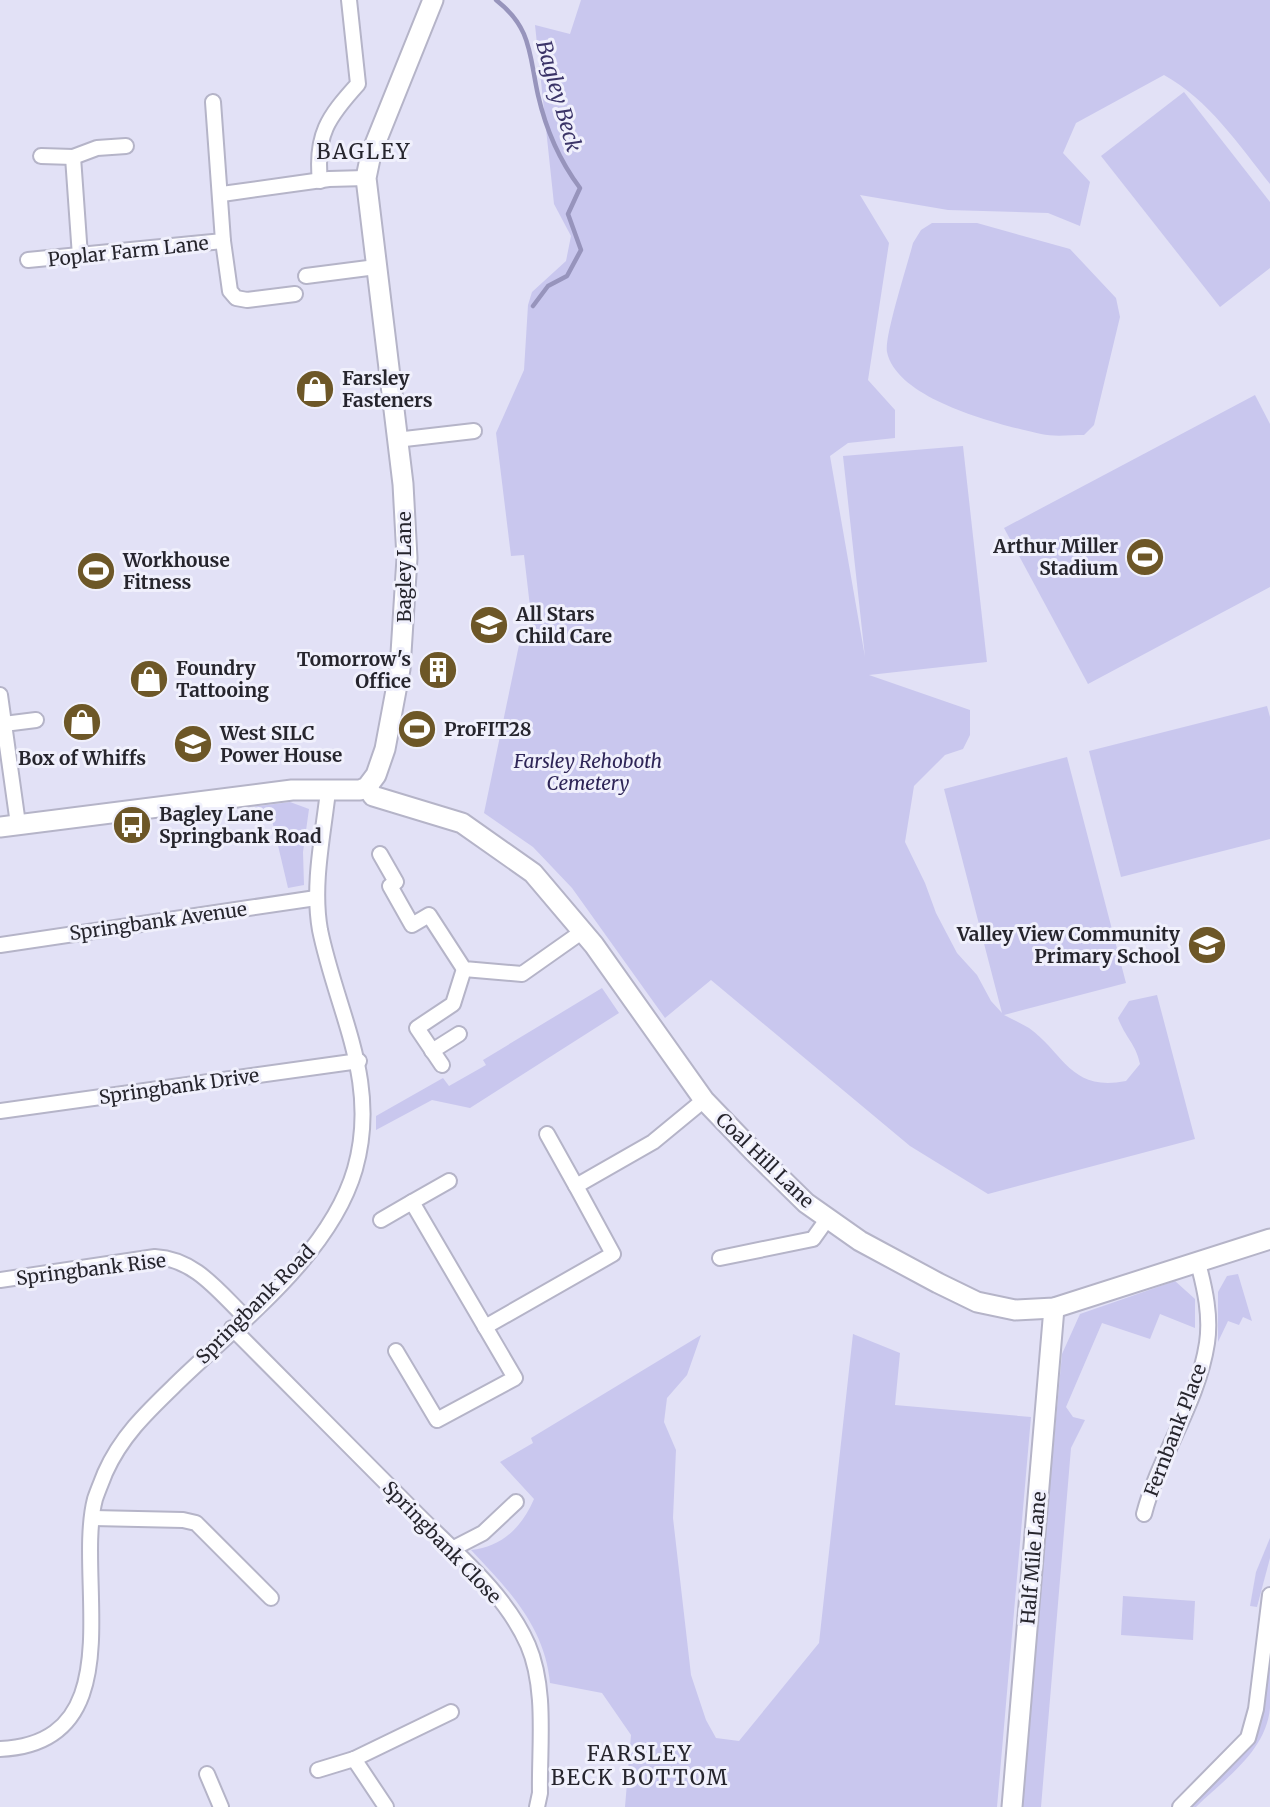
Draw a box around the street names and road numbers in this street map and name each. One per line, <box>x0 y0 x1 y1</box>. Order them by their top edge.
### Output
street label: Poplar Farm Lane <box>46 231 210 271</box>
street label: Bagley Lane <box>392 511 416 623</box>
street label: Springbank Avenue <box>68 897 248 945</box>
street label: Springbank Drive <box>97 1063 261 1109</box>
street label: Coal Hill Lane <box>711 1107 819 1213</box>
street label: Springbank Road <box>191 1240 319 1368</box>
street label: Springbank Rise <box>15 1248 167 1290</box>
street label: Fernbank Place <box>1139 1360 1211 1500</box>
street label: Springbank Close <box>378 1476 507 1608</box>
street label: Half Mile Lane <box>1015 1490 1051 1625</box>

